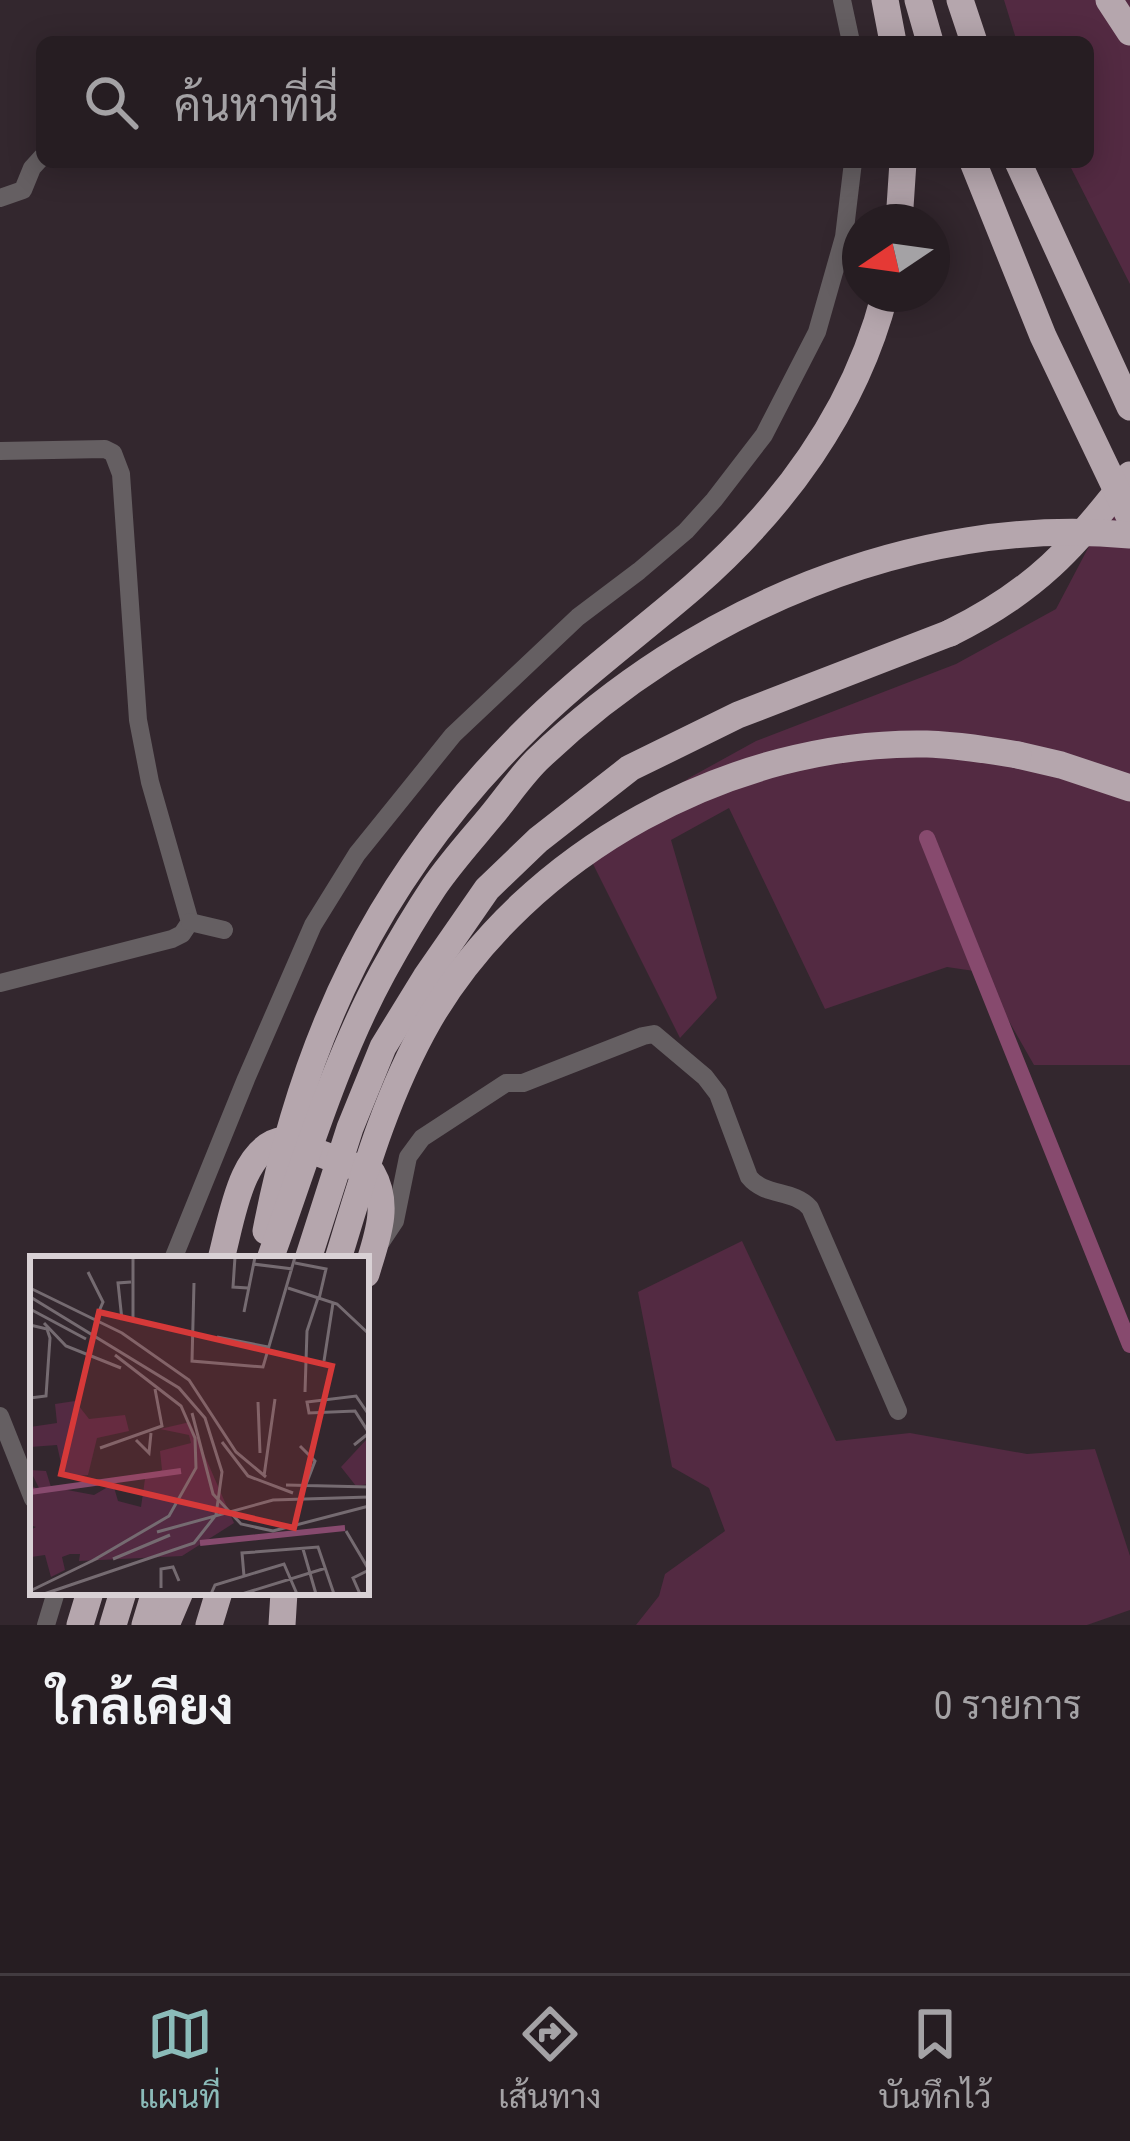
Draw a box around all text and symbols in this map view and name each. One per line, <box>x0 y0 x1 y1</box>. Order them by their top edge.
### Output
search box <box>36 36 1094 168</box>
icon: search <box>78 69 144 135</box>
text: ค้นหาที่นี่ <box>174 79 338 132</box>
north arrow <box>842 204 950 312</box>
inset map <box>30 1256 369 1595</box>
text: ใกล้เคียง <box>48 1677 234 1736</box>
text: 0 รายการ <box>933 1683 1082 1729</box>
tab: แผนที่ <box>139 2001 221 2116</box>
tab: เส้นทาง <box>498 2001 601 2116</box>
tab: บันทึกไว้ <box>879 2001 991 2116</box>

